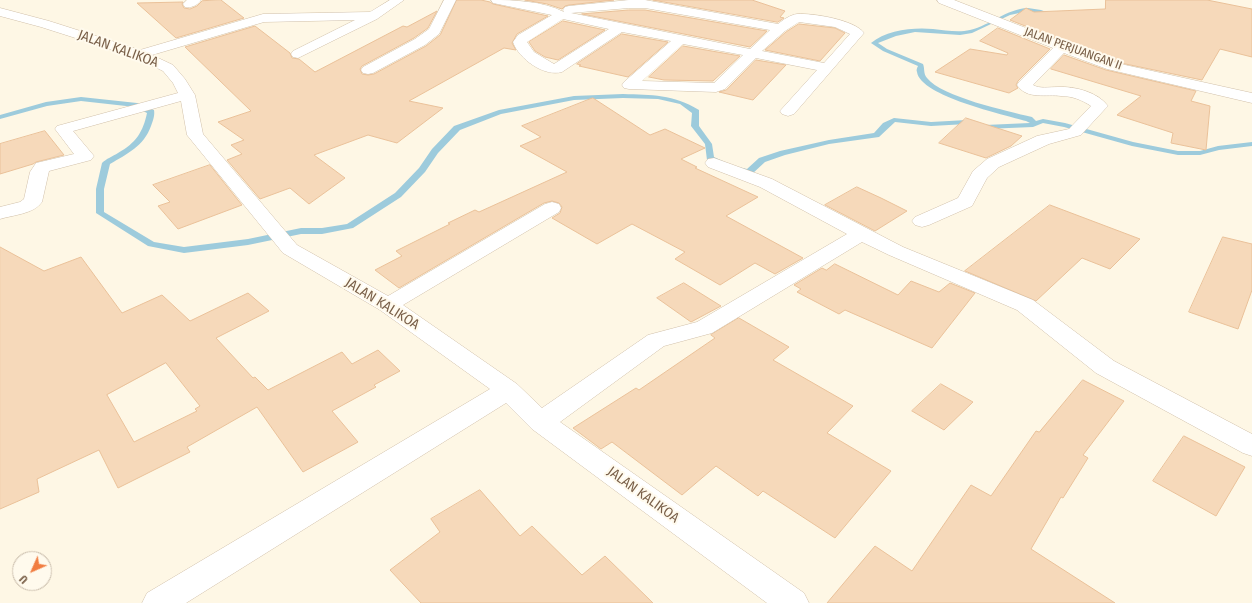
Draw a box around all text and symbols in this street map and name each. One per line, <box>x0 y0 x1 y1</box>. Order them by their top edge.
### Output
street label: JALAN PERJUANGAN II <box>1022 25 1124 73</box>
street label: JALAN KALIKOA <box>75 27 161 71</box>
street label: JALAN KALIKOA <box>342 275 422 333</box>
street label: JALAN KALIKOA <box>604 463 682 527</box>
north arrow <box>12 551 52 591</box>
text: U <box>17 572 31 586</box>

